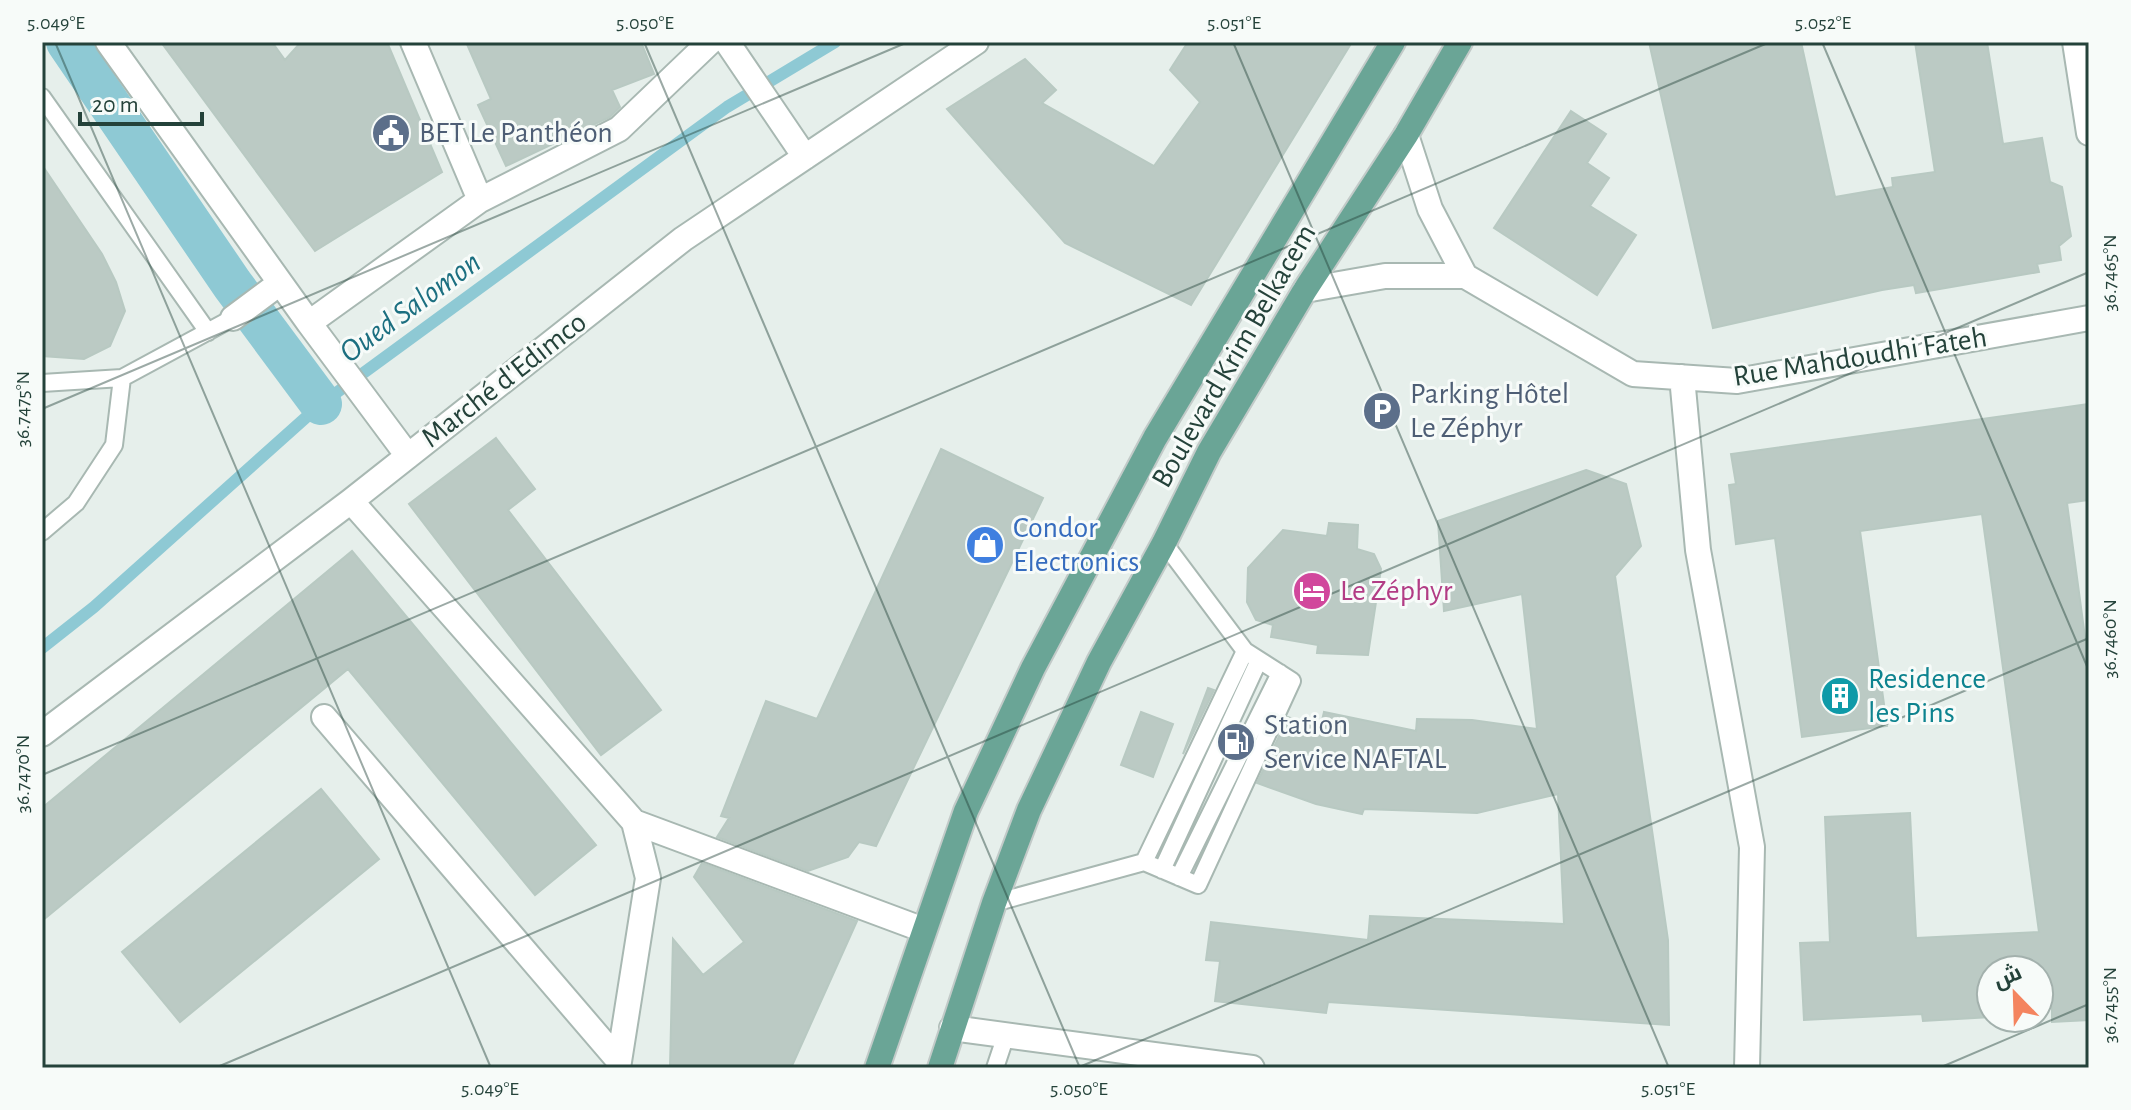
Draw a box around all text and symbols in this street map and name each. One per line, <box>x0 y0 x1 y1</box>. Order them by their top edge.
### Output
text: 5.049°E <box>27 13 85 33</box>
text: 5.050°E <box>616 13 674 33</box>
text: 5.051°E <box>1207 13 1261 33</box>
text: 5.052°E <box>1795 13 1852 33</box>
scale bar <box>80 76 202 126</box>
text: 20 m <box>92 93 139 117</box>
public building icon: BET Le Panthéon <box>370 112 412 154</box>
place label: BET Le Panthéon <box>419 118 613 148</box>
street label: Boulevard Krim Belkacem <box>1146 219 1322 493</box>
text: 36.7465°N <box>2100 234 2120 312</box>
water label: Oued Salomon <box>334 245 486 369</box>
street label: Marché d'Edimco <box>416 307 592 453</box>
street label: Rue Mahdoudhi Fateh <box>1731 322 1989 392</box>
text: 36.7475°N <box>13 371 33 447</box>
place label: Parking Hôtel Le Zéphyr <box>1410 379 1569 443</box>
parking icon: Parking Hôtel Le Zéphyr <box>1361 390 1403 432</box>
place label: Condor Electronics <box>1013 513 1139 577</box>
shop icon: Condor Electronics <box>964 524 1006 566</box>
hotel icon: Le Zéphyr <box>1291 570 1333 612</box>
place label: Le Zéphyr <box>1340 576 1453 606</box>
text: 36.7460°N <box>2100 599 2120 679</box>
place label: Residence les Pins <box>1868 664 1986 728</box>
building icon: Residence les Pins <box>1819 675 1861 717</box>
place label: Station Service NAFTAL <box>1264 710 1447 774</box>
fuel station icon: Station Service NAFTAL <box>1215 721 1257 763</box>
text: 36.7470°N <box>13 735 33 813</box>
north arrow <box>1975 954 2055 1034</box>
text: ش <box>1990 960 2026 994</box>
text: 36.7455°N <box>2100 967 2120 1043</box>
text: 5.049°E <box>461 1079 519 1099</box>
text: 5.050°E <box>1050 1079 1108 1099</box>
text: 5.051°E <box>1641 1079 1695 1099</box>

